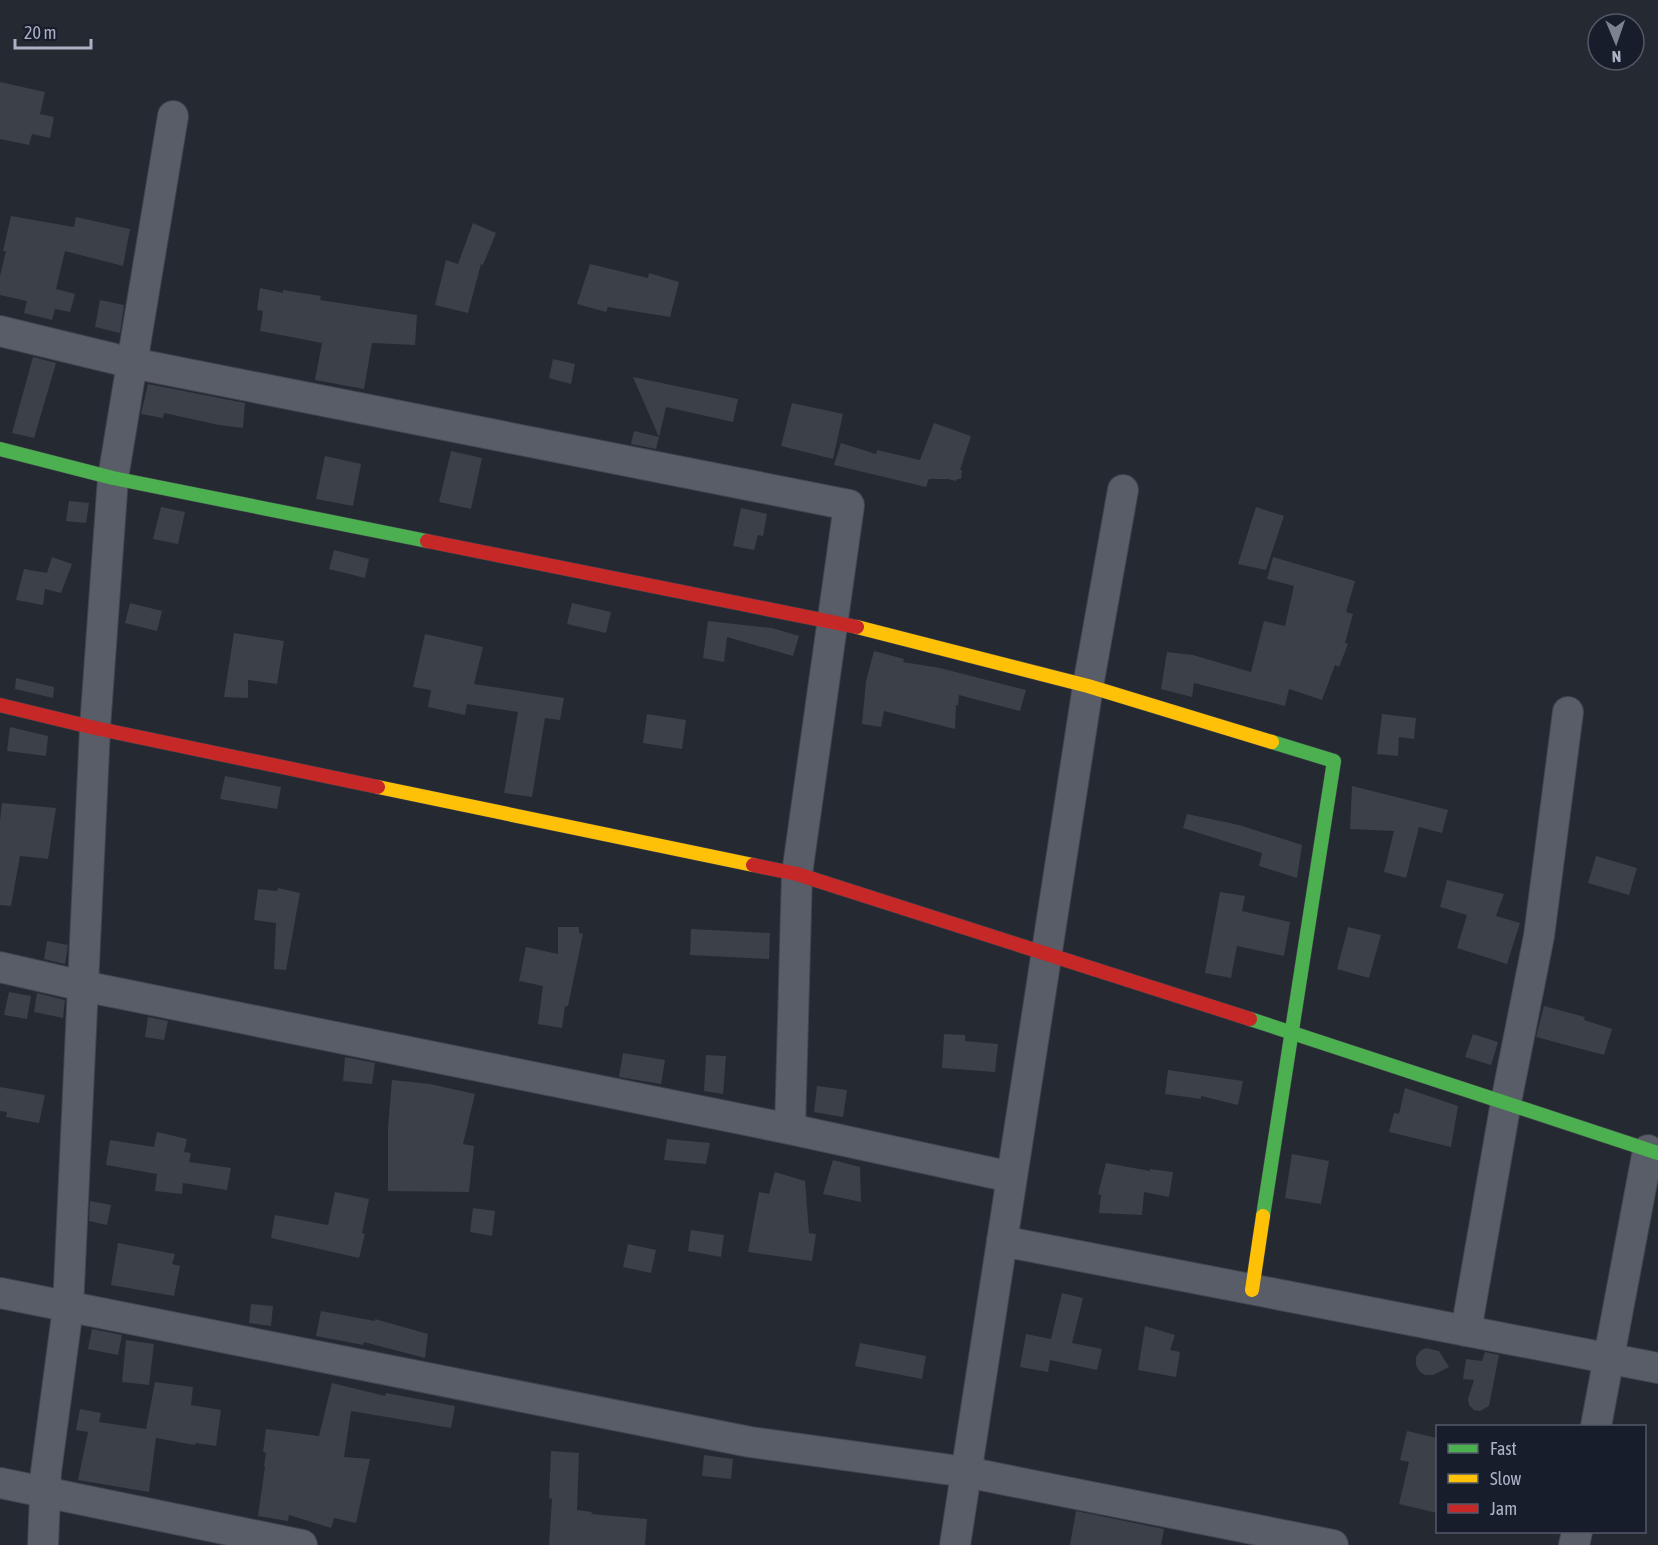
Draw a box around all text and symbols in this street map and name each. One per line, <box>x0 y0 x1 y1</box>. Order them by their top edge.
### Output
scale bar <box>15 12 92 50</box>
north arrow <box>1586 12 1646 72</box>
text: 20 m <box>24 22 56 43</box>
text: N <box>1611 48 1622 66</box>
legend <box>1436 1425 1646 1533</box>
text: Fast <box>1490 1438 1517 1459</box>
text: Slow <box>1490 1468 1521 1489</box>
text: Jam <box>1490 1498 1517 1519</box>

